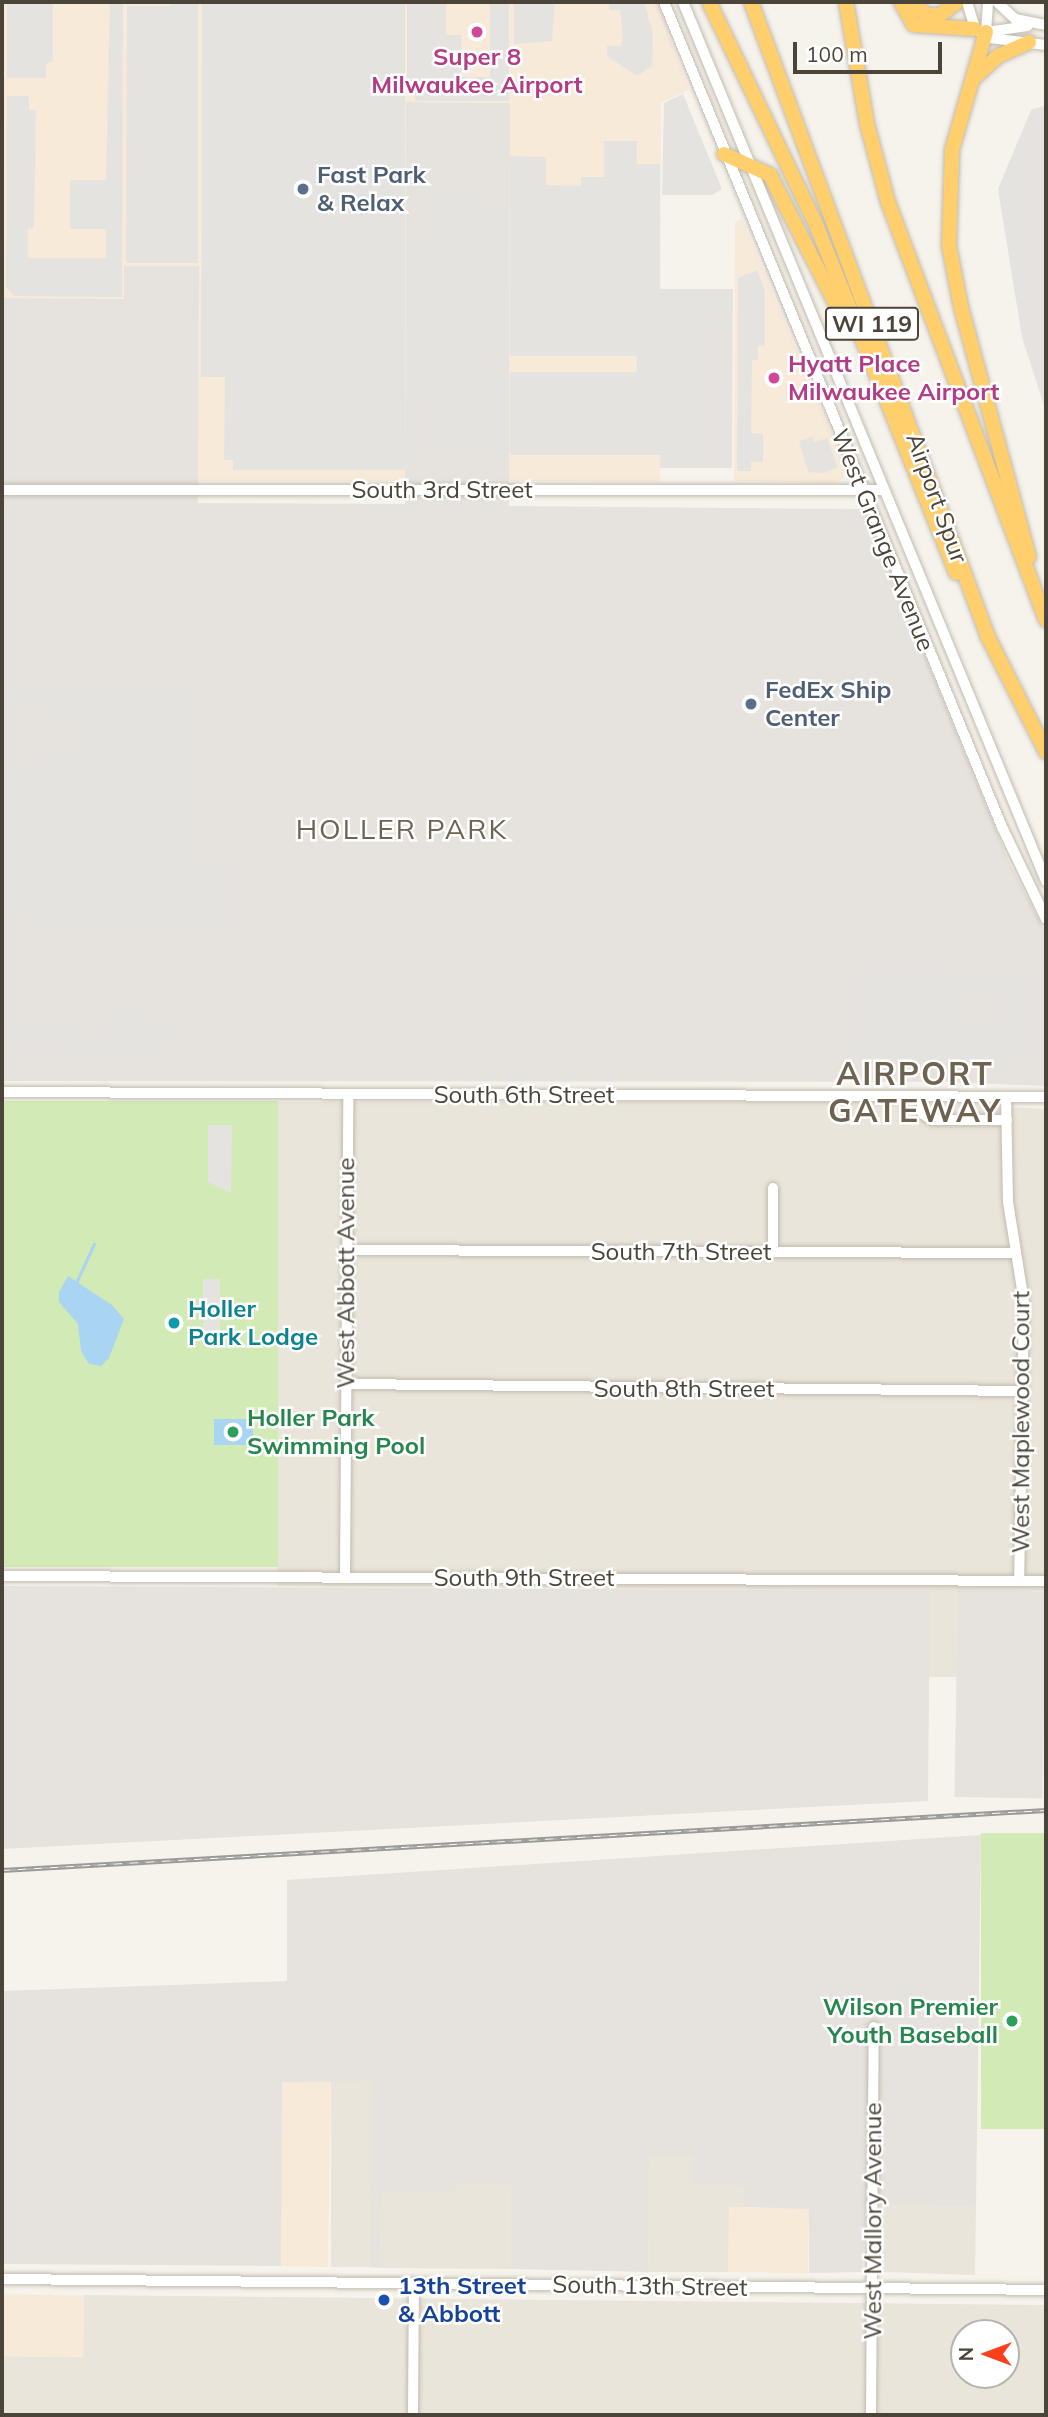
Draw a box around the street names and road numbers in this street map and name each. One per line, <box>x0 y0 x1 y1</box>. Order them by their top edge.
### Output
road number: WI 119 <box>825 304 919 344</box>
street label: West Grange Avenue <box>825 425 941 655</box>
street label: Airport Spur <box>900 429 974 567</box>
street label: South 3rd Street <box>351 476 533 504</box>
street label: South 6th Street <box>434 1081 614 1109</box>
street label: West Abbott Avenue <box>332 1157 360 1389</box>
street label: South 7th Street <box>591 1238 771 1266</box>
street label: West Maplewood Court <box>1007 1291 1035 1553</box>
street label: South 8th Street <box>594 1375 774 1403</box>
street label: South 9th Street <box>434 1564 614 1592</box>
street label: West Mallory Avenue <box>859 2103 887 2339</box>
street label: South 13th Street <box>552 2270 748 2302</box>

